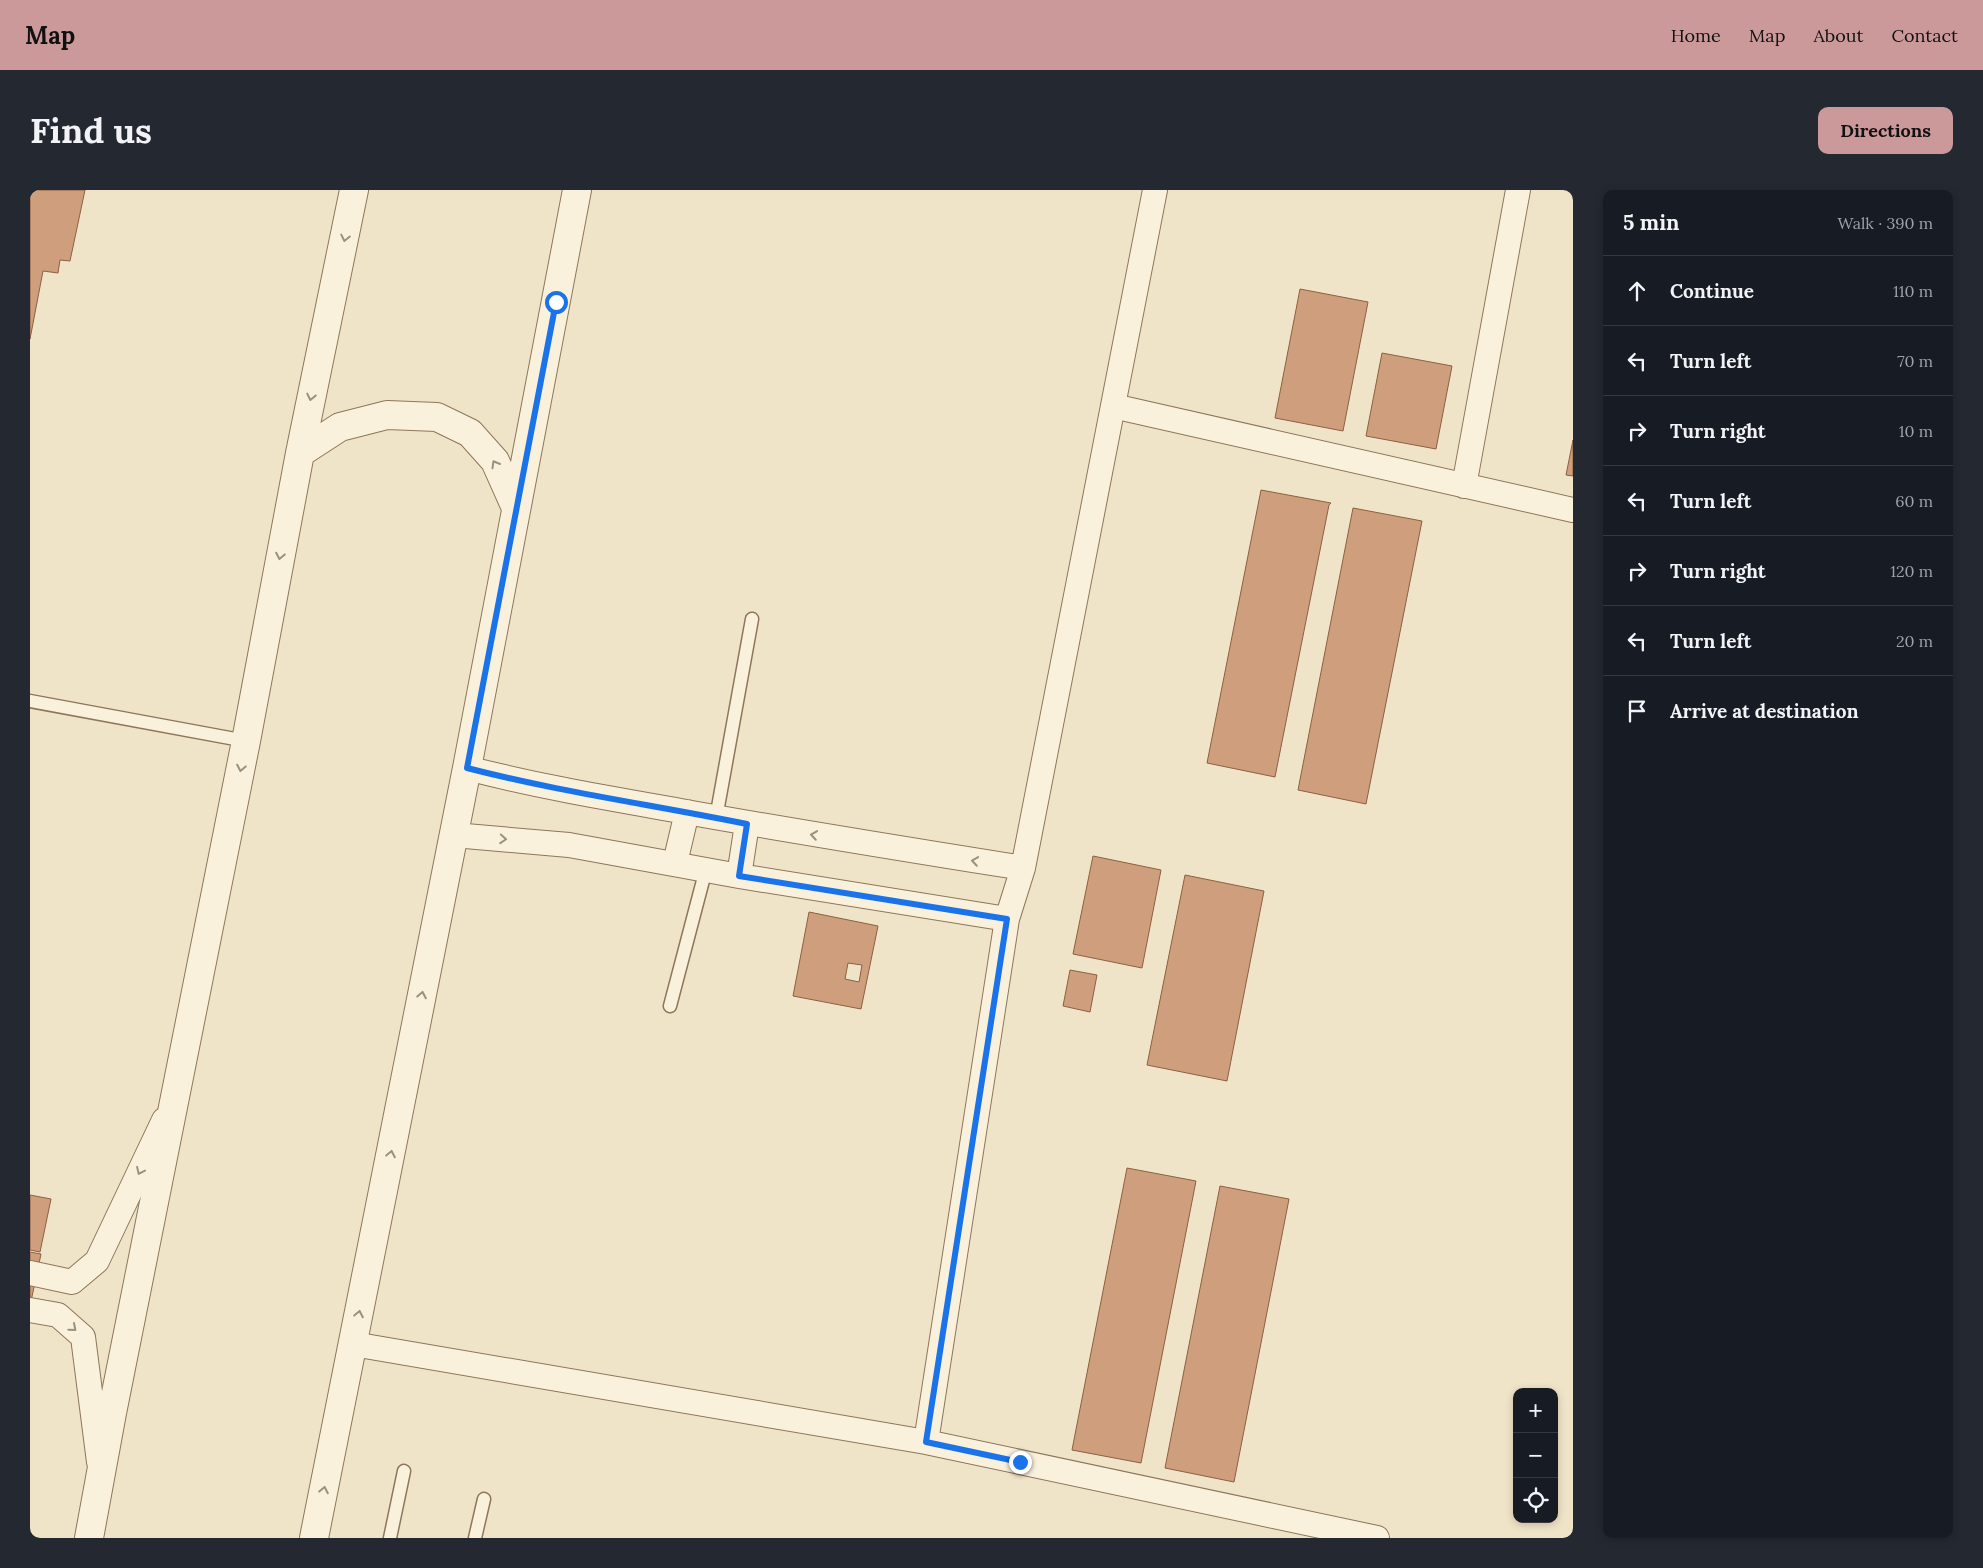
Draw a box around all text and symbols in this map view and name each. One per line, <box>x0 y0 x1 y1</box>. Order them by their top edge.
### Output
text: Map <box>25 20 75 51</box>
text: Home <box>1671 24 1721 47</box>
text: Map <box>1749 24 1785 47</box>
text: About <box>1813 24 1863 47</box>
text: Contact <box>1891 24 1958 47</box>
button: Directions <box>1818 107 1953 154</box>
text: Find us <box>30 108 152 153</box>
text: 5 min <box>1623 209 1679 236</box>
text: Walk · 390 m <box>1837 213 1933 233</box>
one-way arrow <box>340 233 350 242</box>
icon: ahead <box>1623 277 1651 305</box>
text: Continue <box>1670 279 1754 303</box>
text: 110 m <box>1893 281 1933 301</box>
route start <box>545 291 568 314</box>
icon: left <box>1623 347 1651 375</box>
text: Turn left <box>1670 349 1751 373</box>
text: 70 m <box>1897 351 1933 371</box>
one-way arrow <box>307 392 317 401</box>
icon: right <box>1623 417 1651 445</box>
text: Turn right <box>1670 419 1766 443</box>
text: 10 m <box>1899 421 1933 441</box>
one-way arrow <box>491 461 501 470</box>
icon: left <box>1623 487 1651 515</box>
text: Turn left <box>1670 489 1751 513</box>
text: 60 m <box>1895 491 1933 511</box>
one-way arrow <box>276 552 286 561</box>
icon: right <box>1623 557 1651 585</box>
text: Turn right <box>1670 559 1766 583</box>
text: 120 m <box>1890 561 1933 581</box>
icon: left <box>1623 627 1651 655</box>
text: Turn left <box>1670 629 1751 653</box>
text: 20 m <box>1896 631 1933 651</box>
icon: arrive <box>1623 697 1651 725</box>
text: Arrive at destination <box>1670 699 1859 723</box>
one-way arrow <box>236 763 246 772</box>
one-way arrow <box>810 830 818 840</box>
one-way arrow <box>499 833 507 844</box>
one-way arrow <box>970 856 979 866</box>
one-way arrow <box>417 991 427 999</box>
one-way arrow <box>385 1150 395 1159</box>
one-way arrow <box>136 1166 146 1175</box>
one-way arrow <box>353 1309 364 1318</box>
one-way arrow <box>68 1322 77 1331</box>
map controls <box>1513 1388 1558 1523</box>
button: + <box>1513 1388 1558 1433</box>
button: − <box>1513 1433 1558 1478</box>
route end <box>1009 1451 1032 1474</box>
button: locate <box>1513 1478 1558 1523</box>
one-way arrow <box>318 1486 328 1495</box>

